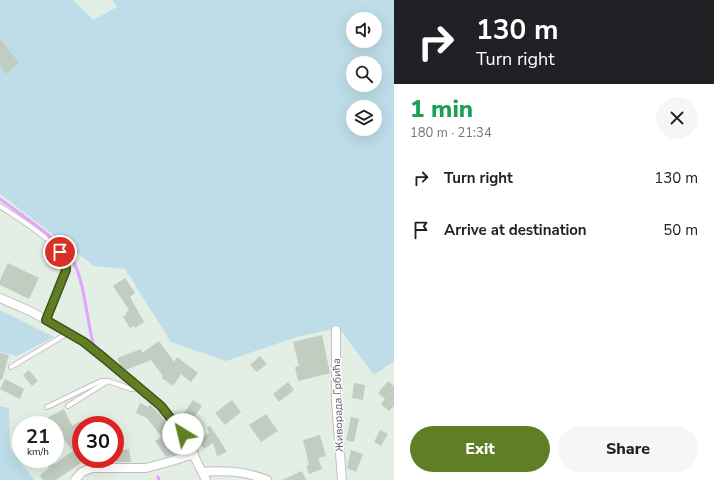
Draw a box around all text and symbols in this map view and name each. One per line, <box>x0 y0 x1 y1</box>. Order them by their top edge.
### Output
text: 130 m <box>476 11 559 49</box>
map controls <box>346 12 382 136</box>
button: sound <box>346 12 382 48</box>
icon: right <box>410 16 462 68</box>
text: Turn right <box>476 47 555 71</box>
button: search <box>346 56 382 92</box>
text: 1 min <box>410 93 473 125</box>
button: close <box>656 97 698 139</box>
button: layers <box>346 100 382 136</box>
text: 180 m · 21:34 <box>410 124 492 142</box>
icon: right <box>410 167 432 189</box>
text: Turn right <box>444 168 513 188</box>
text: 130 m <box>654 168 698 188</box>
icon: arrive <box>410 219 432 241</box>
text: Arrive at destination <box>444 220 587 240</box>
text: 50 m <box>663 220 698 240</box>
pin <box>43 235 77 269</box>
icon: arrive <box>49 241 71 263</box>
street label: Живорада Грбића <box>329 358 347 452</box>
position arrow <box>162 413 204 455</box>
speed limit sign: 30 <box>72 416 124 468</box>
text: 21 <box>26 423 50 450</box>
button: Exit <box>410 426 550 472</box>
button: Share <box>558 426 698 472</box>
text: km/h <box>27 445 49 459</box>

